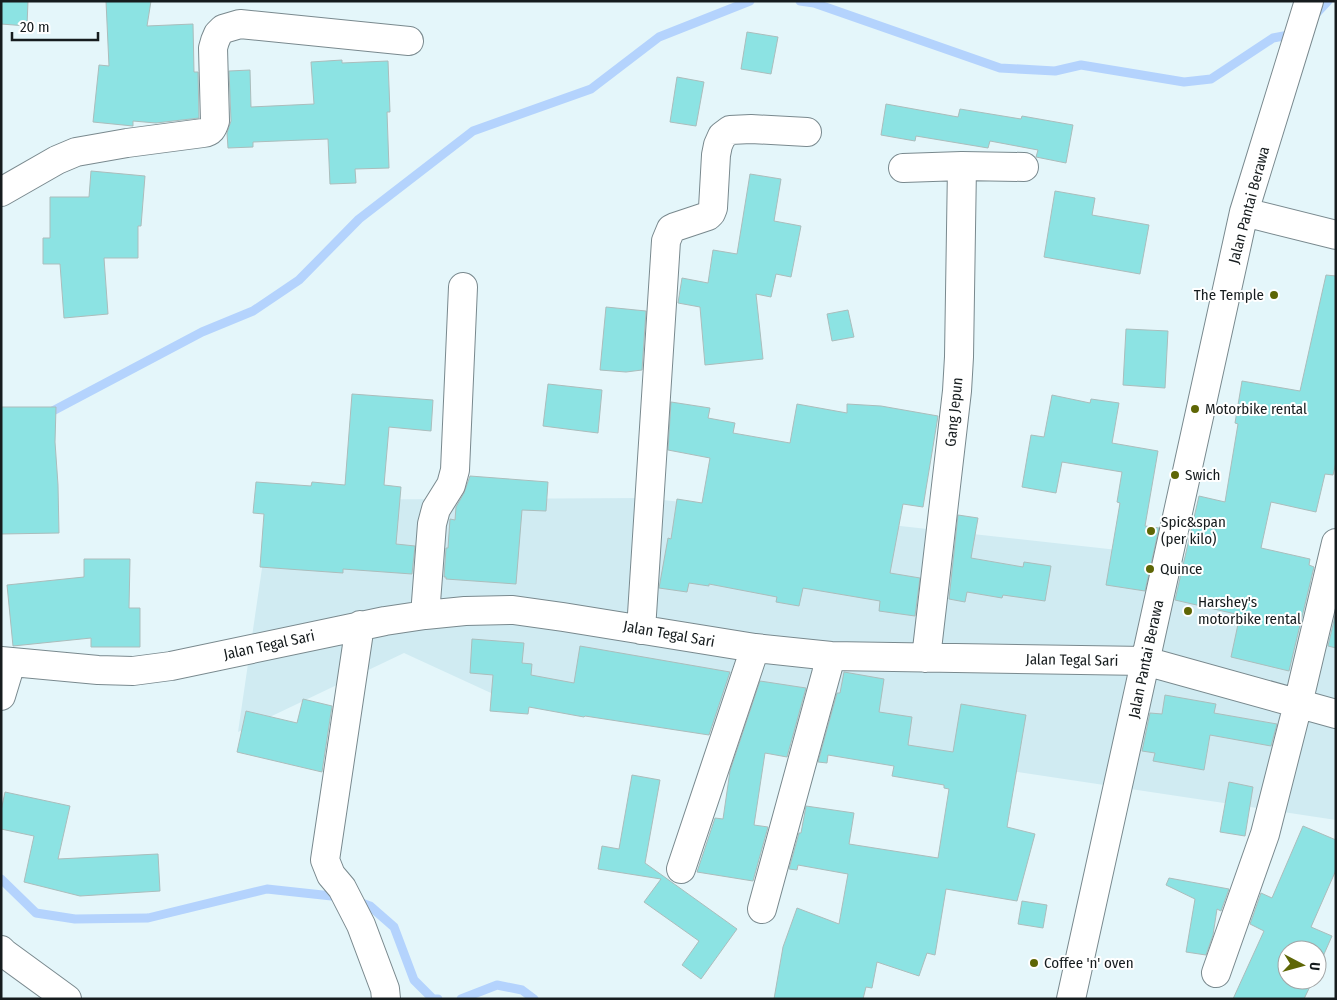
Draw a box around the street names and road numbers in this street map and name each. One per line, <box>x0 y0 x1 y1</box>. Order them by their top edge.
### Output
street label: Jalan Pantai Berawa <box>1225 145 1273 265</box>
street label: Gang Jepun <box>941 376 967 448</box>
street label: Jalan Pantai Berawa <box>1125 598 1167 720</box>
street label: Jalan Tegal Sari <box>622 617 716 651</box>
street label: Jalan Tegal Sari <box>222 627 316 663</box>
street label: Jalan Tegal Sari <box>1025 650 1119 670</box>

